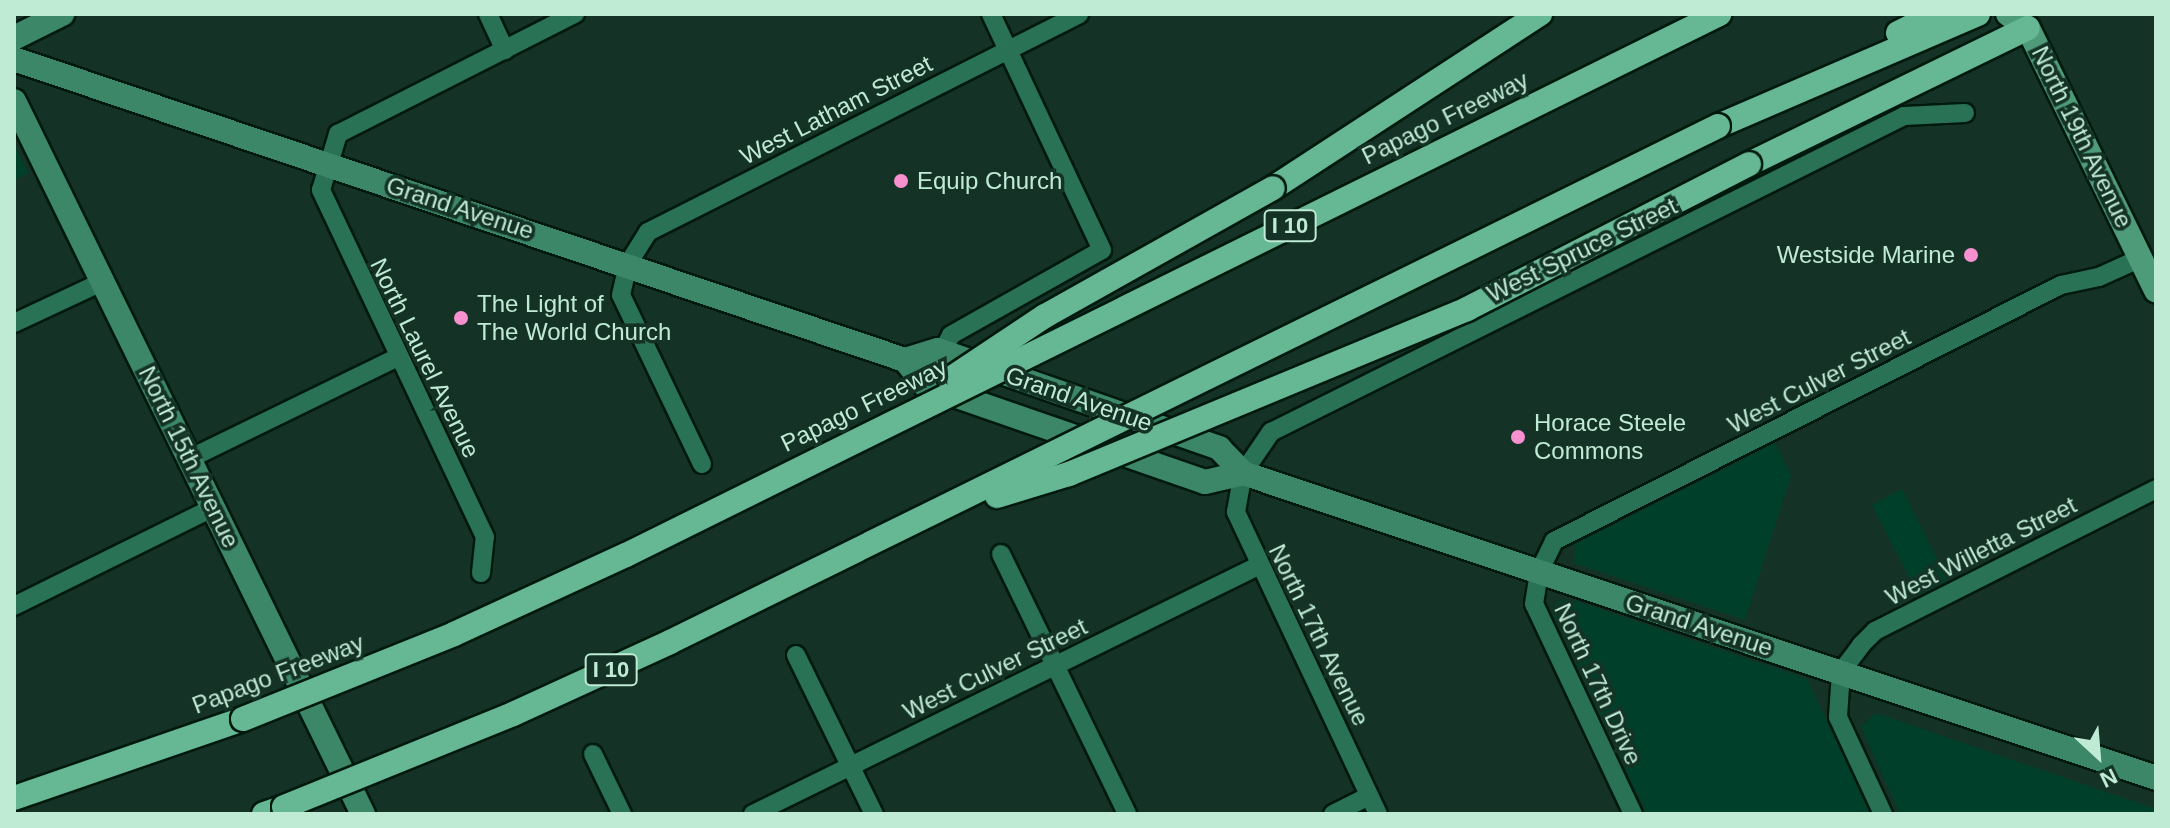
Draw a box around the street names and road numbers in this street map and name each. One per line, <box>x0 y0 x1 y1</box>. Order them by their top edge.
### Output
street label: North 19th Avenue <box>2025 41 2139 233</box>
street label: West Latham Street <box>735 49 937 171</box>
street label: Papago Freeway <box>1357 65 1533 171</box>
street label: Grand Avenue <box>382 170 538 246</box>
street label: West Spruce Street <box>1482 192 1682 308</box>
road number: I 10 <box>1262 208 1318 244</box>
street label: North Laurel Avenue <box>364 253 486 463</box>
street label: West Culver Street <box>1723 323 1915 439</box>
street label: Papago Freeway <box>776 352 952 458</box>
street label: Grand Avenue <box>1001 360 1157 438</box>
street label: North 15th Avenue <box>132 361 246 553</box>
street label: West Willetta Street <box>1881 490 2081 612</box>
street label: North 17th Avenue <box>1262 539 1376 731</box>
street label: Grand Avenue <box>1621 587 1777 663</box>
street label: North 17th Drive <box>1548 599 1648 769</box>
street label: West Culver Street <box>898 612 1092 726</box>
street label: Papago Freeway <box>188 628 368 720</box>
road number: I 10 <box>583 652 639 688</box>

